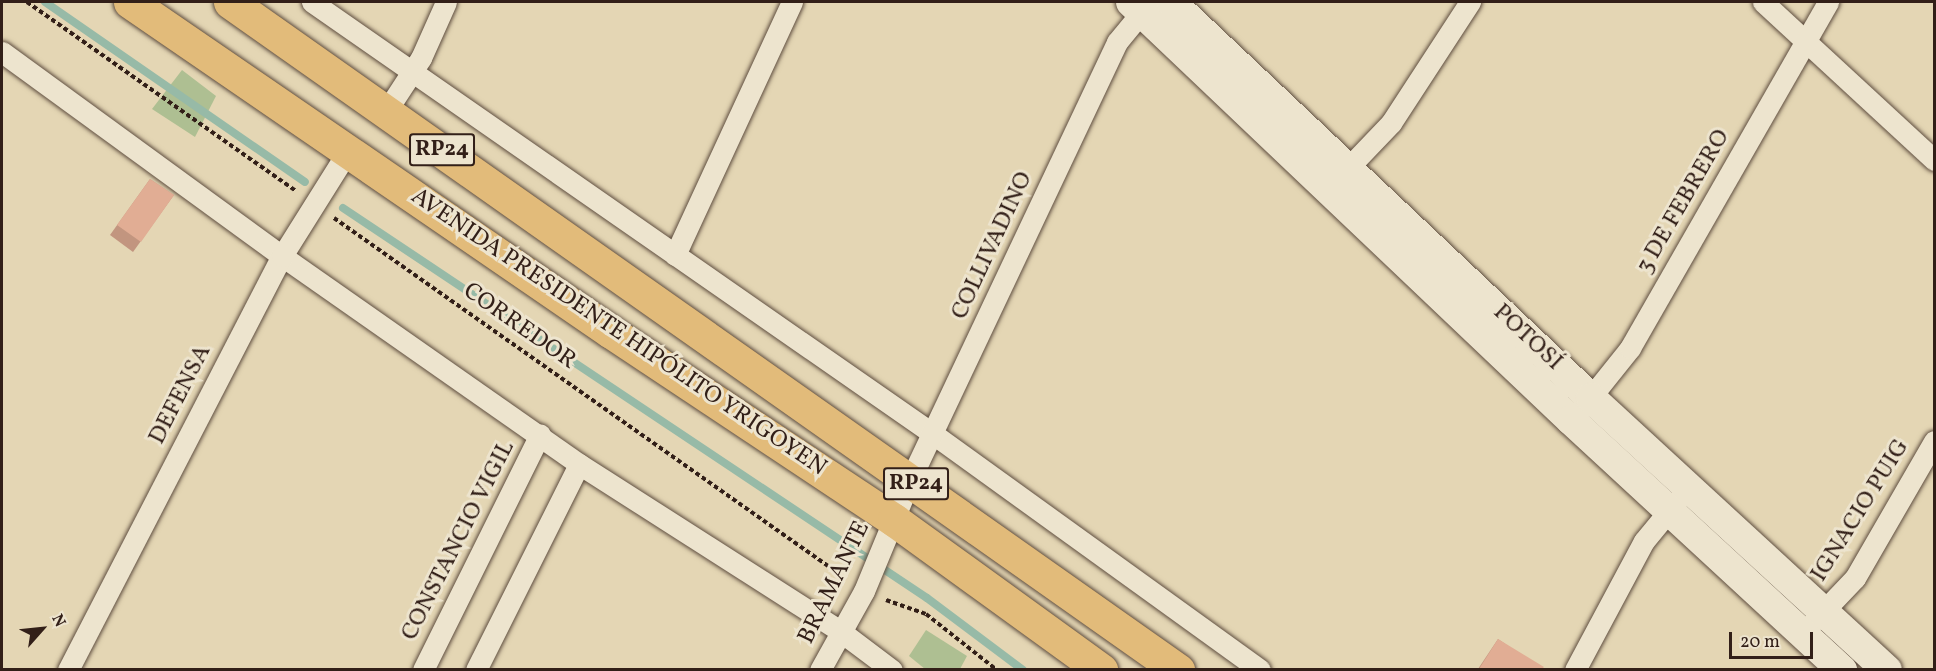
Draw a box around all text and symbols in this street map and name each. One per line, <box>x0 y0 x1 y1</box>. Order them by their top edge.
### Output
street label: 3 DE FEBRERO <box>1631 125 1737 279</box>
road number: RP24 <box>409 131 475 169</box>
street label: COLLIVADINO <box>946 168 1040 324</box>
street label: AVENIDA PRESIDENTE HIPÓLITO YRIGOYEN <box>405 183 831 483</box>
street label: CORREDOR <box>457 277 581 377</box>
street label: POTOSÍ <box>1486 299 1568 377</box>
street label: DEFENSA <box>144 340 218 450</box>
street label: IGNACIO PUIG <box>1806 434 1916 588</box>
street label: CONSTANCIO VIGIL <box>396 436 522 646</box>
road number: RP24 <box>883 465 949 503</box>
street label: BRAMANTE <box>793 517 877 649</box>
north arrow <box>12 599 72 659</box>
text: N <box>46 611 70 631</box>
scale bar <box>1732 620 1816 658</box>
text: 20 m <box>1740 630 1780 655</box>

